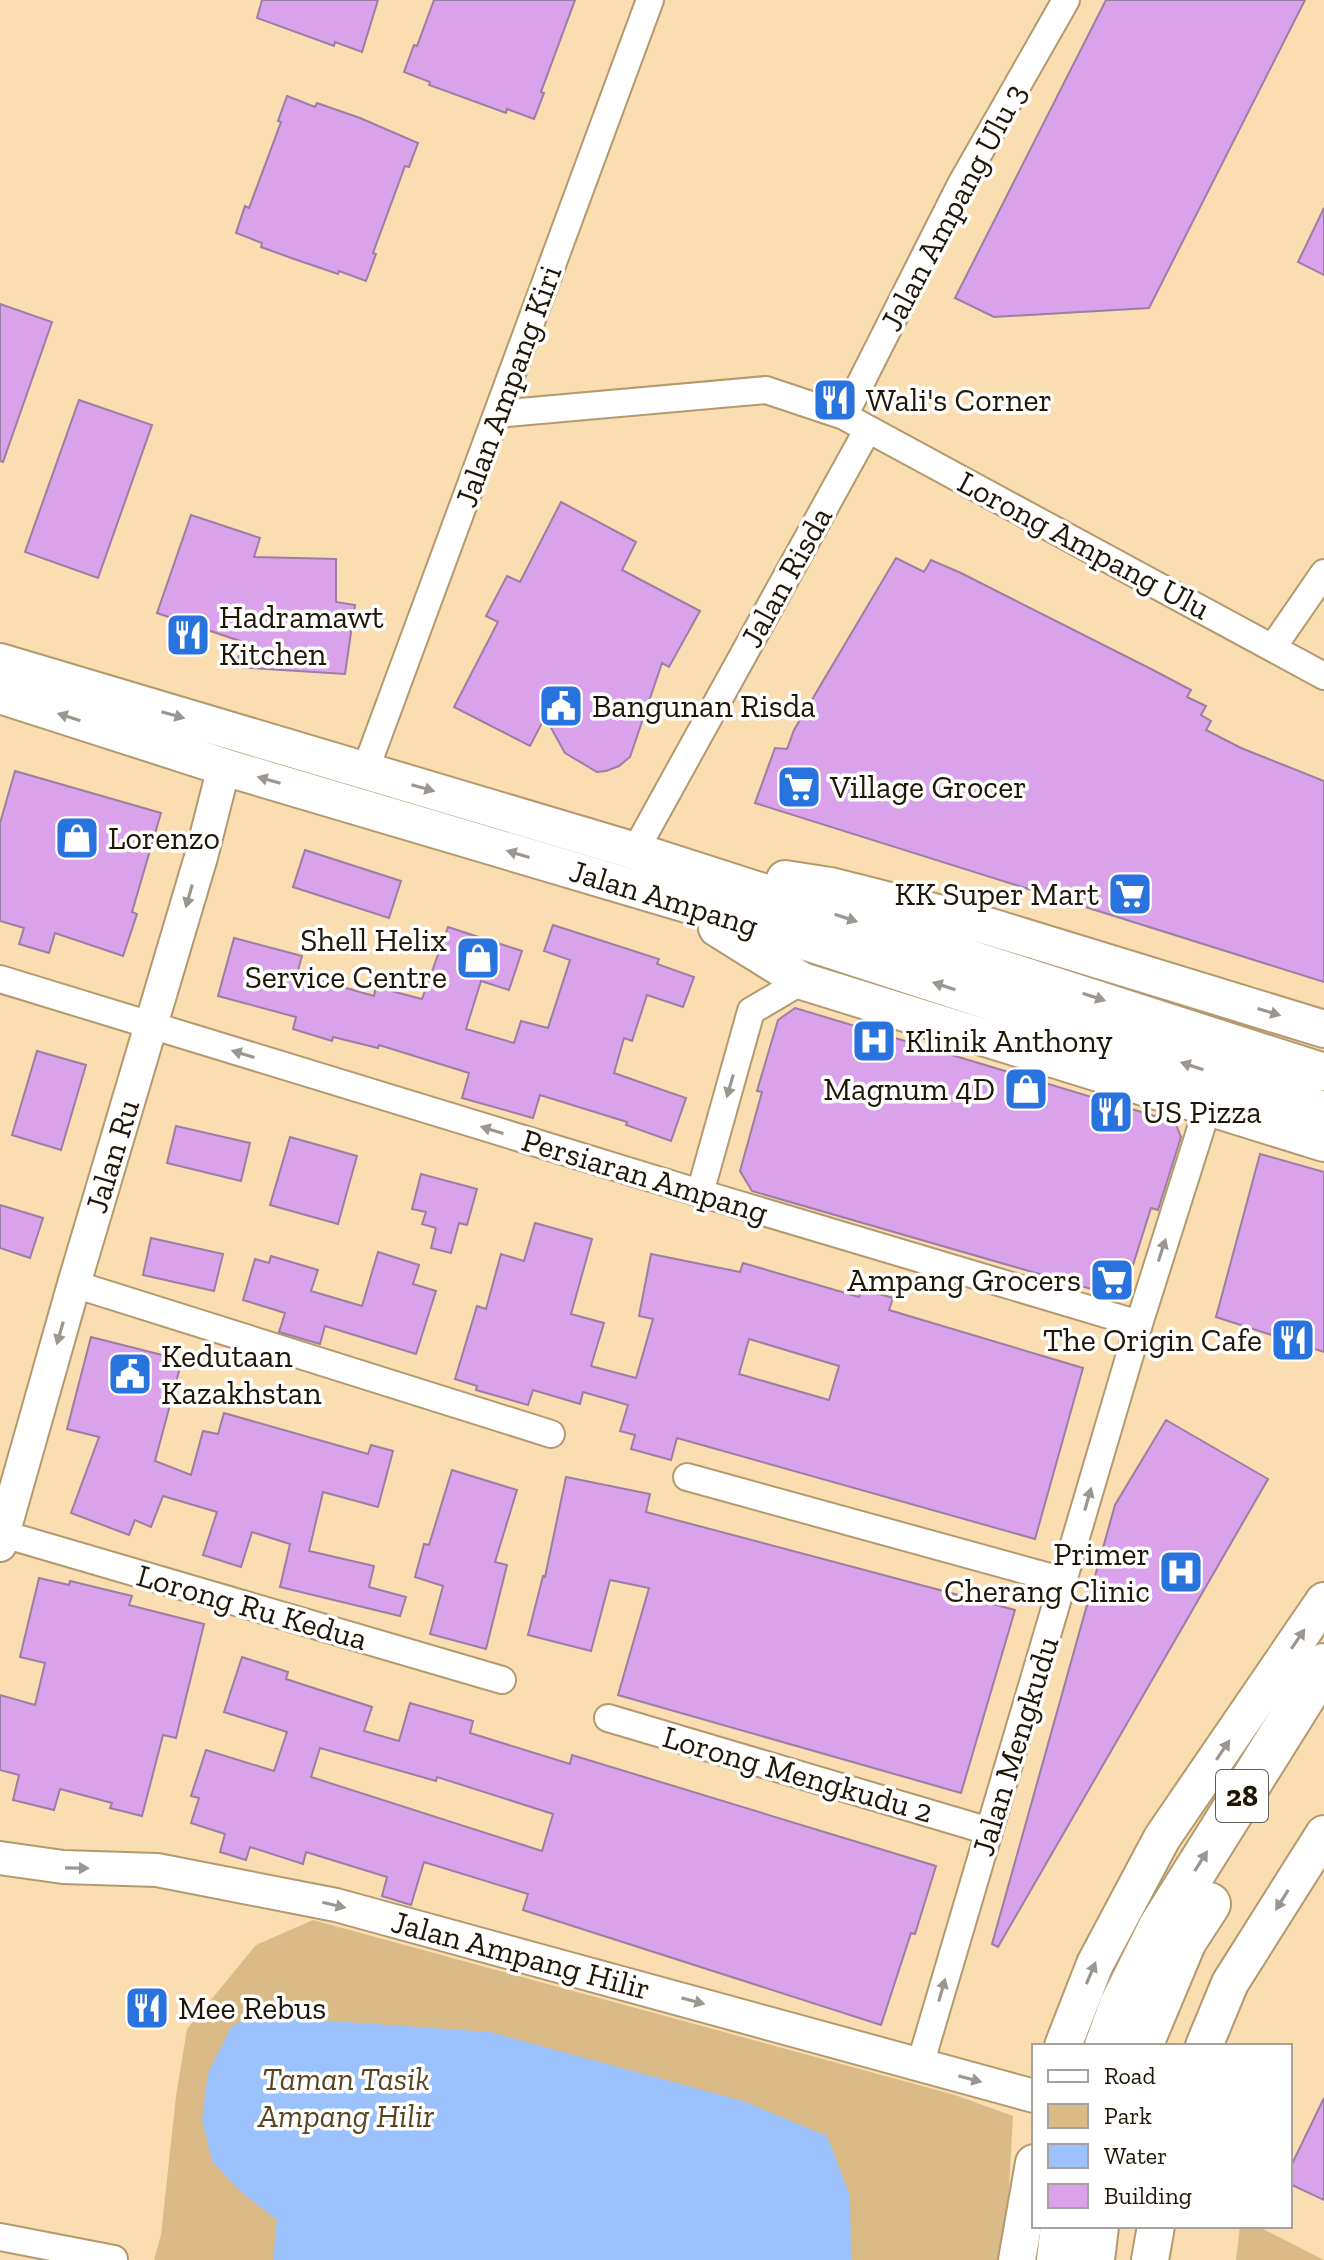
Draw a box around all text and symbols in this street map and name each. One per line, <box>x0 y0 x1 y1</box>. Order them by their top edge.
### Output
street label: Jalan Ampang Ulu 3 <box>872 77 1034 337</box>
street label: Jalan Ampang Kiri <box>447 260 569 512</box>
restaurant icon: Wali's Corner <box>811 376 859 424</box>
place label: Wali's Corner <box>866 381 1052 419</box>
street label: Lorong Ampang Ulu <box>952 463 1217 627</box>
street label: Jalan Risda <box>732 500 840 654</box>
place label: Hadramawt Kitchen <box>219 598 384 673</box>
restaurant icon: Hadramawt Kitchen <box>164 611 212 659</box>
public building icon: Bangunan Risda <box>537 682 585 730</box>
place label: Bangunan Risda <box>592 687 816 725</box>
one-way arrow <box>162 709 186 722</box>
one-way arrow <box>57 711 81 723</box>
supermarket icon: Village Grocer <box>775 763 823 811</box>
place label: Village Grocer <box>829 768 1027 806</box>
one-way arrow <box>256 773 280 786</box>
one-way arrow <box>411 782 435 795</box>
shop icon: Lorenzo <box>53 814 101 862</box>
place label: Lorenzo <box>108 819 220 857</box>
one-way arrow <box>506 847 530 860</box>
street label: Jalan Ampang <box>565 851 763 945</box>
supermarket icon: KK Super Mart <box>1106 870 1154 918</box>
place label: KK Super Mart <box>895 875 1099 913</box>
one-way arrow <box>182 884 194 909</box>
one-way arrow <box>835 912 859 924</box>
place label: Shell Helix Service Centre <box>245 921 447 996</box>
shop icon: Shell Helix Service Centre <box>454 934 502 982</box>
one-way arrow <box>932 980 956 992</box>
one-way arrow <box>1082 991 1106 1003</box>
one-way arrow <box>1258 1006 1282 1019</box>
hospital icon: Klinik Anthony <box>850 1017 898 1065</box>
place label: Klinik Anthony <box>905 1022 1113 1060</box>
one-way arrow <box>231 1047 255 1060</box>
one-way arrow <box>1180 1059 1204 1071</box>
shop icon: Magnum 4D <box>1002 1065 1050 1113</box>
place label: Magnum 4D <box>823 1070 995 1108</box>
one-way arrow <box>723 1074 736 1098</box>
restaurant icon: US Pizza <box>1087 1088 1135 1136</box>
place label: US Pizza <box>1142 1093 1262 1131</box>
street label: Jalan Ru <box>77 1095 147 1217</box>
street label: Persiaran Ampang <box>517 1120 773 1232</box>
one-way arrow <box>479 1123 503 1136</box>
one-way arrow <box>1156 1238 1169 1262</box>
supermarket icon: Ampang Grocers <box>1088 1256 1136 1304</box>
place label: Ampang Grocers <box>847 1261 1081 1299</box>
restaurant icon: The Origin Cafe <box>1269 1316 1317 1364</box>
place label: The Origin Cafe <box>1043 1321 1262 1359</box>
one-way arrow <box>53 1322 66 1346</box>
place label: Kedutaan Kazakhstan <box>161 1337 322 1412</box>
public building icon: Kedutaan Kazakhstan <box>106 1350 154 1398</box>
one-way arrow <box>1082 1487 1095 1511</box>
place label: Primer Cherang Clinic <box>944 1535 1150 1610</box>
hospital icon: Primer Cherang Clinic <box>1157 1548 1205 1596</box>
street label: Lorong Ru Kedua <box>133 1556 371 1658</box>
one-way arrow <box>1290 1629 1305 1650</box>
street label: Jalan Mengkudu <box>964 1632 1066 1860</box>
street label: Lorong Mengkudu 2 <box>659 1717 937 1831</box>
one-way arrow <box>1215 1739 1230 1760</box>
road number: 28 <box>1216 1770 1268 1822</box>
one-way arrow <box>1194 1850 1208 1872</box>
one-way arrow <box>65 1861 90 1874</box>
one-way arrow <box>1275 1890 1290 1911</box>
one-way arrow <box>321 1899 346 1912</box>
street label: Jalan Ampang Hilir <box>387 1902 655 2008</box>
one-way arrow <box>1085 1962 1098 1985</box>
one-way arrow <box>936 1978 949 2002</box>
restaurant icon: Mee Rebus <box>123 1984 171 2032</box>
place label: Mee Rebus <box>178 1989 326 2027</box>
one-way arrow <box>682 1995 706 2008</box>
legend <box>1032 2044 1292 2228</box>
park label: Taman Tasik Ampang Hilir <box>257 2060 435 2135</box>
text: Road <box>1104 2061 1156 2090</box>
one-way arrow <box>958 2073 983 2085</box>
text: Park <box>1104 2101 1152 2130</box>
text: Water <box>1104 2141 1167 2170</box>
text: Building <box>1104 2181 1192 2210</box>

